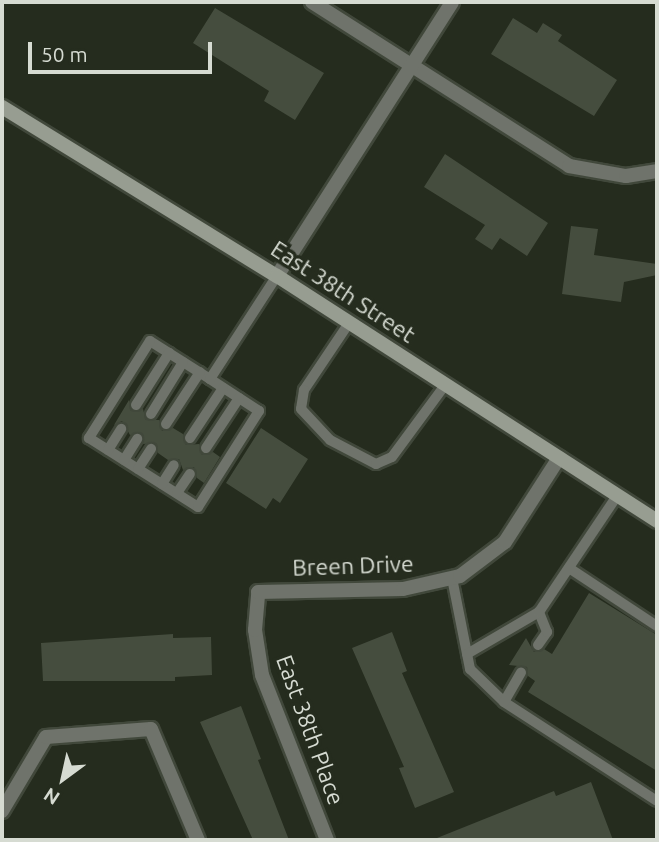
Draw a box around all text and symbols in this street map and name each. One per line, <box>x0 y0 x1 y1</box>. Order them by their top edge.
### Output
scale bar <box>32 28 215 72</box>
text: 50 m <box>41 42 88 66</box>
street label: East 38th Street <box>266 235 420 349</box>
street label: Breen Drive <box>292 550 414 582</box>
street label: East 38th Place <box>270 651 350 809</box>
north arrow <box>28 744 98 814</box>
text: N <box>40 784 64 810</box>

